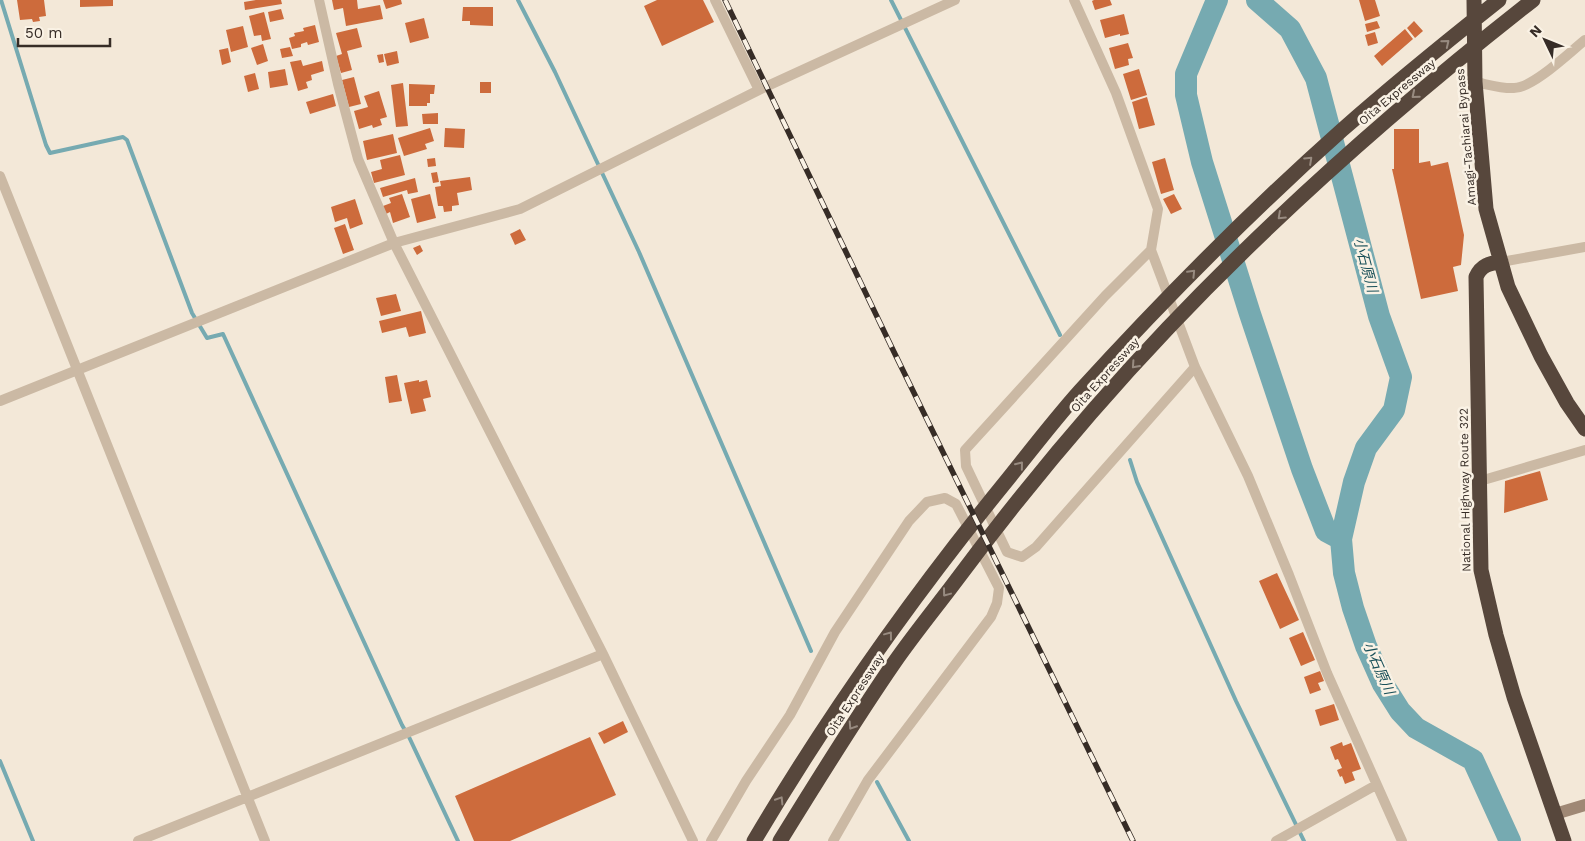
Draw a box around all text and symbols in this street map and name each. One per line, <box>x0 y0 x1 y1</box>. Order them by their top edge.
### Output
scale bar <box>18 15 110 47</box>
north arrow <box>1520 15 1570 65</box>
text: N <box>1526 22 1545 40</box>
text: 50 m <box>25 24 62 42</box>
one-way arrow <box>1440 40 1450 49</box>
street label: Oita Expressway <box>1356 55 1439 128</box>
street label: Amagi-Tachiarai Bypass <box>1453 68 1479 206</box>
one-way arrow <box>1412 90 1421 99</box>
one-way arrow <box>1304 157 1313 166</box>
one-way arrow <box>1278 210 1287 219</box>
water label: 小石原川 <box>1351 236 1381 296</box>
one-way arrow <box>1187 270 1196 279</box>
street label: Oita Expressway <box>1068 334 1143 415</box>
one-way arrow <box>1132 359 1141 368</box>
street label: National Highway Route 322 <box>1457 408 1473 572</box>
one-way arrow <box>1014 461 1023 470</box>
one-way arrow <box>943 587 952 597</box>
one-way arrow <box>883 631 892 641</box>
water label: 小石原川 <box>1360 639 1399 699</box>
street label: Oita Expressway <box>823 650 887 739</box>
one-way arrow <box>849 721 859 730</box>
one-way arrow <box>774 796 783 805</box>

